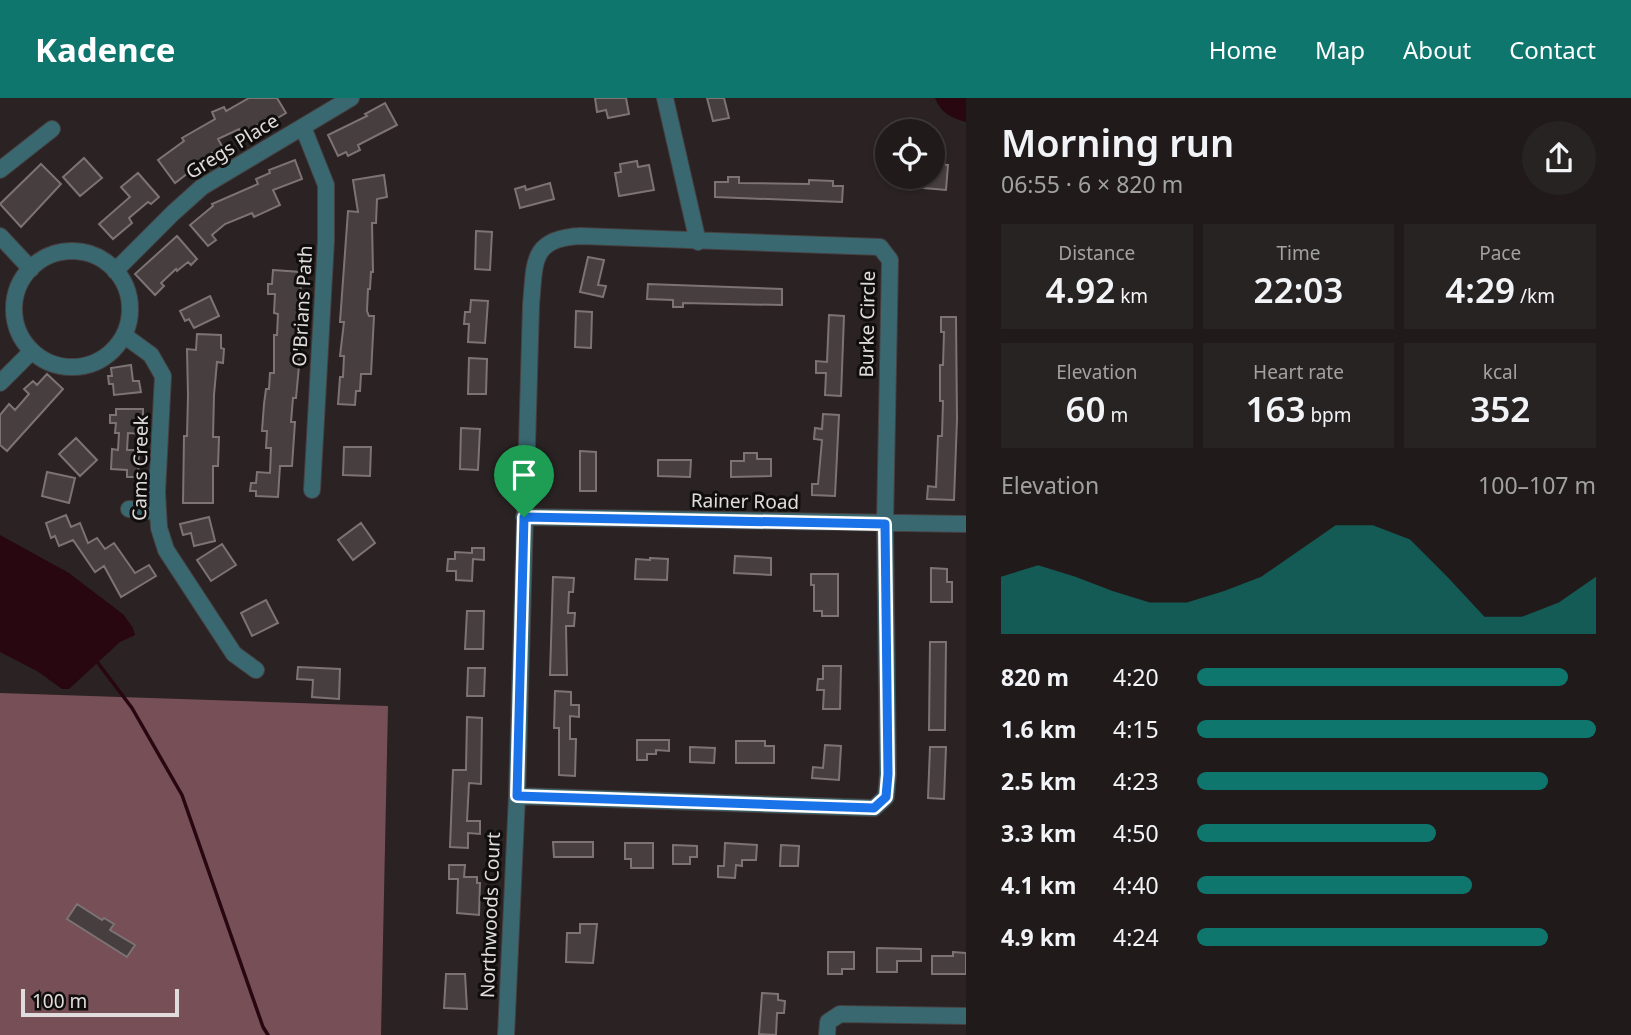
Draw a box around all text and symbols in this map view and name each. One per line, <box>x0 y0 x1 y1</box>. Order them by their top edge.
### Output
text: Kadence <box>35 27 175 72</box>
text: Home <box>1209 33 1277 66</box>
text: Map <box>1315 33 1365 66</box>
text: About <box>1403 33 1471 66</box>
text: Contact <box>1509 33 1596 66</box>
street label: Gregs Place <box>181 107 283 185</box>
text: Morning run <box>1001 116 1234 168</box>
map controls <box>875 119 945 189</box>
button: locate <box>875 119 945 189</box>
button: share <box>1522 121 1596 195</box>
text: 06:55 · 6 × 820 m <box>1001 168 1183 200</box>
text: Distance <box>1058 240 1135 266</box>
text: Time <box>1277 240 1320 266</box>
text: Pace <box>1479 240 1521 266</box>
street label: O'Brians Path <box>286 245 318 367</box>
text: 4.92 <box>1046 266 1115 313</box>
text: 22:03 <box>1254 266 1343 313</box>
text: 4:29 <box>1445 266 1515 313</box>
street label: Burke Circle <box>853 270 881 378</box>
text: km <box>1115 283 1148 309</box>
text: /km <box>1515 283 1555 309</box>
text: Elevation <box>1056 359 1137 385</box>
text: Heart rate <box>1253 359 1344 385</box>
text: kcal <box>1483 359 1518 385</box>
text: 60 <box>1065 385 1105 432</box>
text: 163 <box>1245 385 1305 432</box>
text: 352 <box>1470 385 1530 432</box>
text: m <box>1105 402 1128 428</box>
text: bpm <box>1305 402 1352 428</box>
street label: Cams Creek <box>126 415 154 521</box>
pin <box>494 445 554 517</box>
icon: arrive <box>505 456 543 494</box>
text: Elevation <box>1001 469 1099 501</box>
text: 100–107 m <box>1478 469 1596 501</box>
street label: Rainer Road <box>691 487 799 515</box>
text: 820 m <box>1001 661 1069 693</box>
text: 4:20 <box>1113 661 1159 693</box>
text: 1.6 km <box>1001 713 1076 745</box>
text: 4:15 <box>1113 713 1159 745</box>
text: 2.5 km <box>1001 765 1076 797</box>
text: 4:23 <box>1113 765 1159 797</box>
text: 3.3 km <box>1001 817 1076 849</box>
text: 4:50 <box>1113 817 1159 849</box>
street label: Northwoods Court <box>474 831 506 998</box>
text: 4.1 km <box>1001 869 1076 901</box>
text: 4:40 <box>1113 869 1159 901</box>
text: 4.9 km <box>1001 921 1076 953</box>
text: 4:24 <box>1113 921 1159 953</box>
scale bar <box>21 986 178 1018</box>
text: 100 m <box>32 988 87 1014</box>

